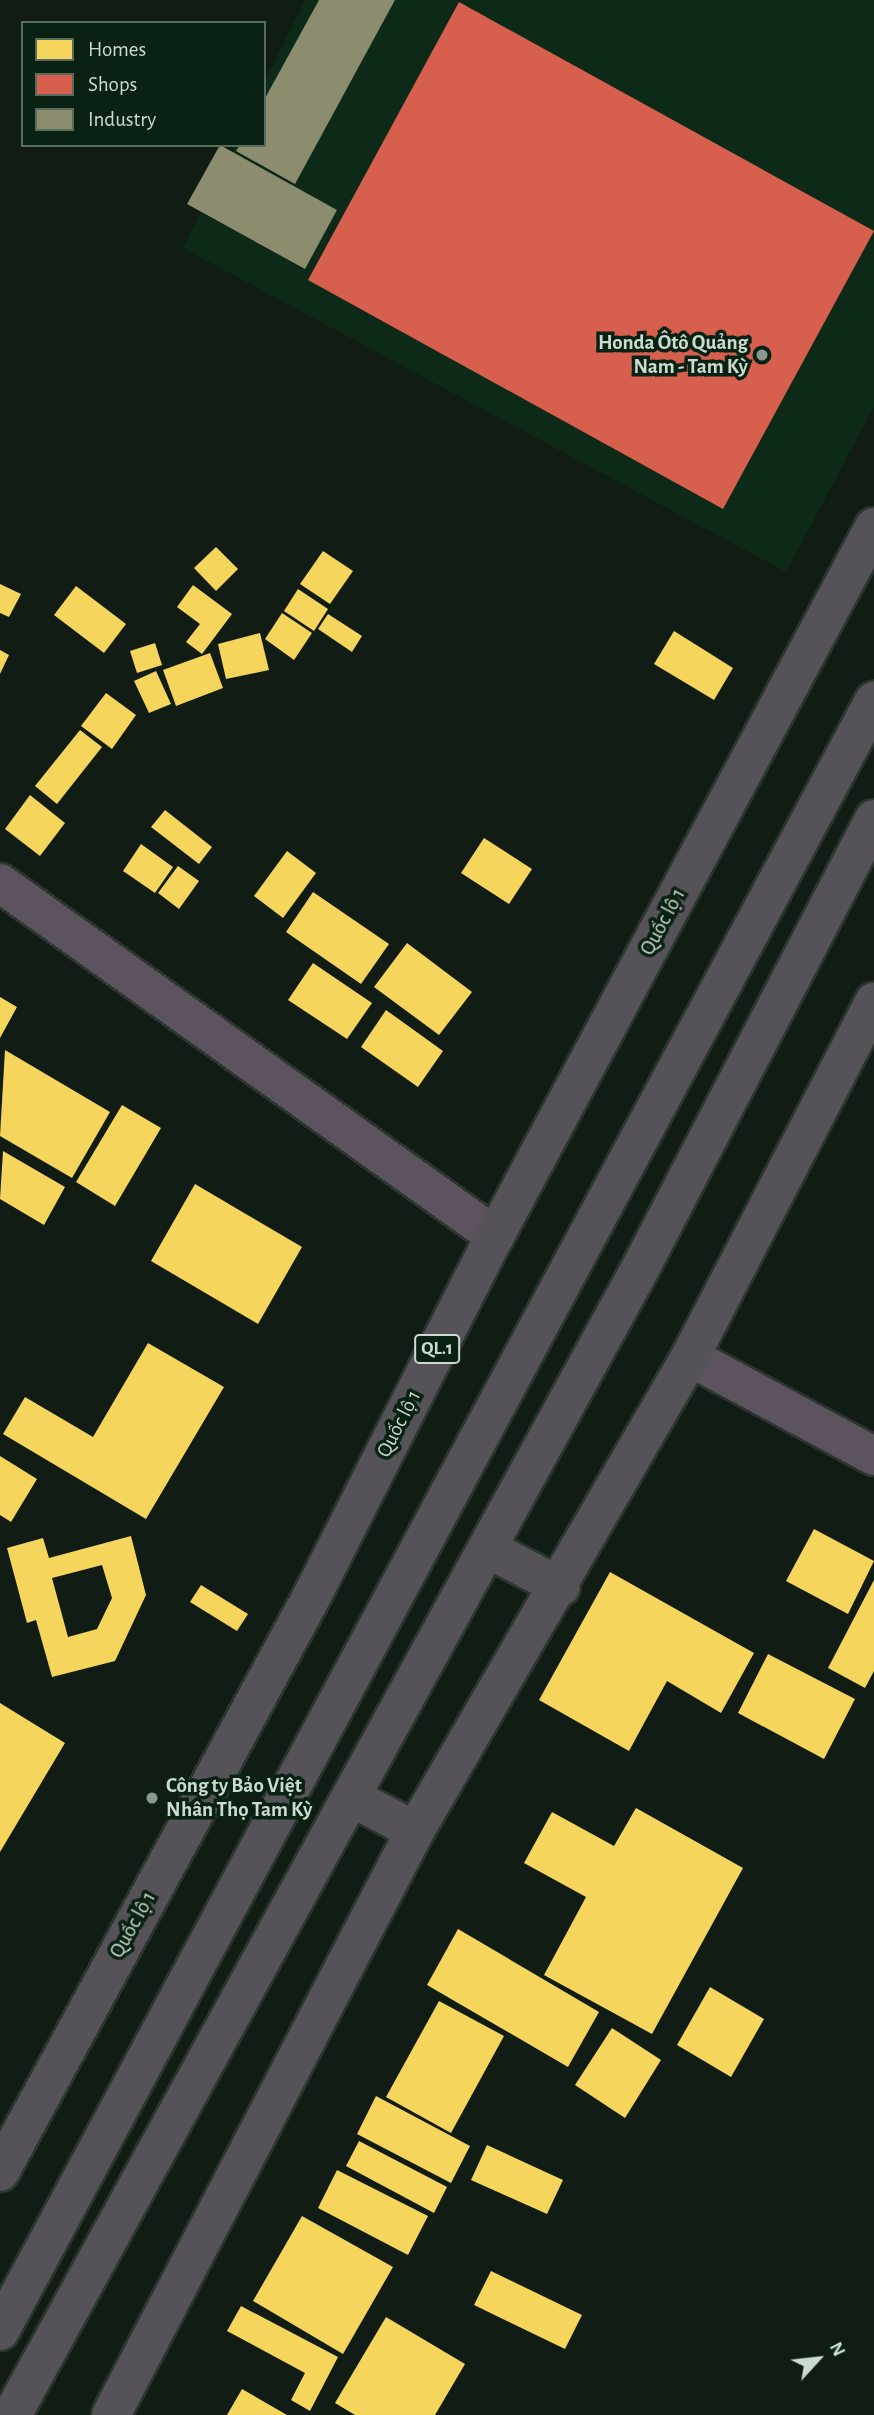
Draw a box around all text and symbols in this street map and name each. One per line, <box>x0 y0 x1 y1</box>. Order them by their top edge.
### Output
legend <box>21 21 266 147</box>
text: Homes <box>88 39 146 60</box>
text: Shops <box>88 74 137 95</box>
text: Industry <box>88 109 156 130</box>
place label: Honda Ôtô Quảng Nam - Tam Kỳ <box>598 330 748 380</box>
marker: Honda Ôtô Quảng Nam - Tam Kỳ <box>754 347 770 363</box>
street label: Quốc lộ 1 <box>635 884 691 960</box>
road number: QL.1 <box>412 1334 462 1364</box>
street label: Quốc lộ 1 <box>371 1386 427 1462</box>
place label: Công ty Bảo Việt Nhân Thọ Tam Kỳ <box>166 1773 312 1823</box>
marker: Công ty Bảo Việt Nhân Thọ Tam Kỳ <box>144 1790 160 1806</box>
street label: Quốc lộ 1 <box>104 1887 162 1963</box>
north arrow <box>783 2324 853 2394</box>
text: N <box>826 2339 849 2359</box>

